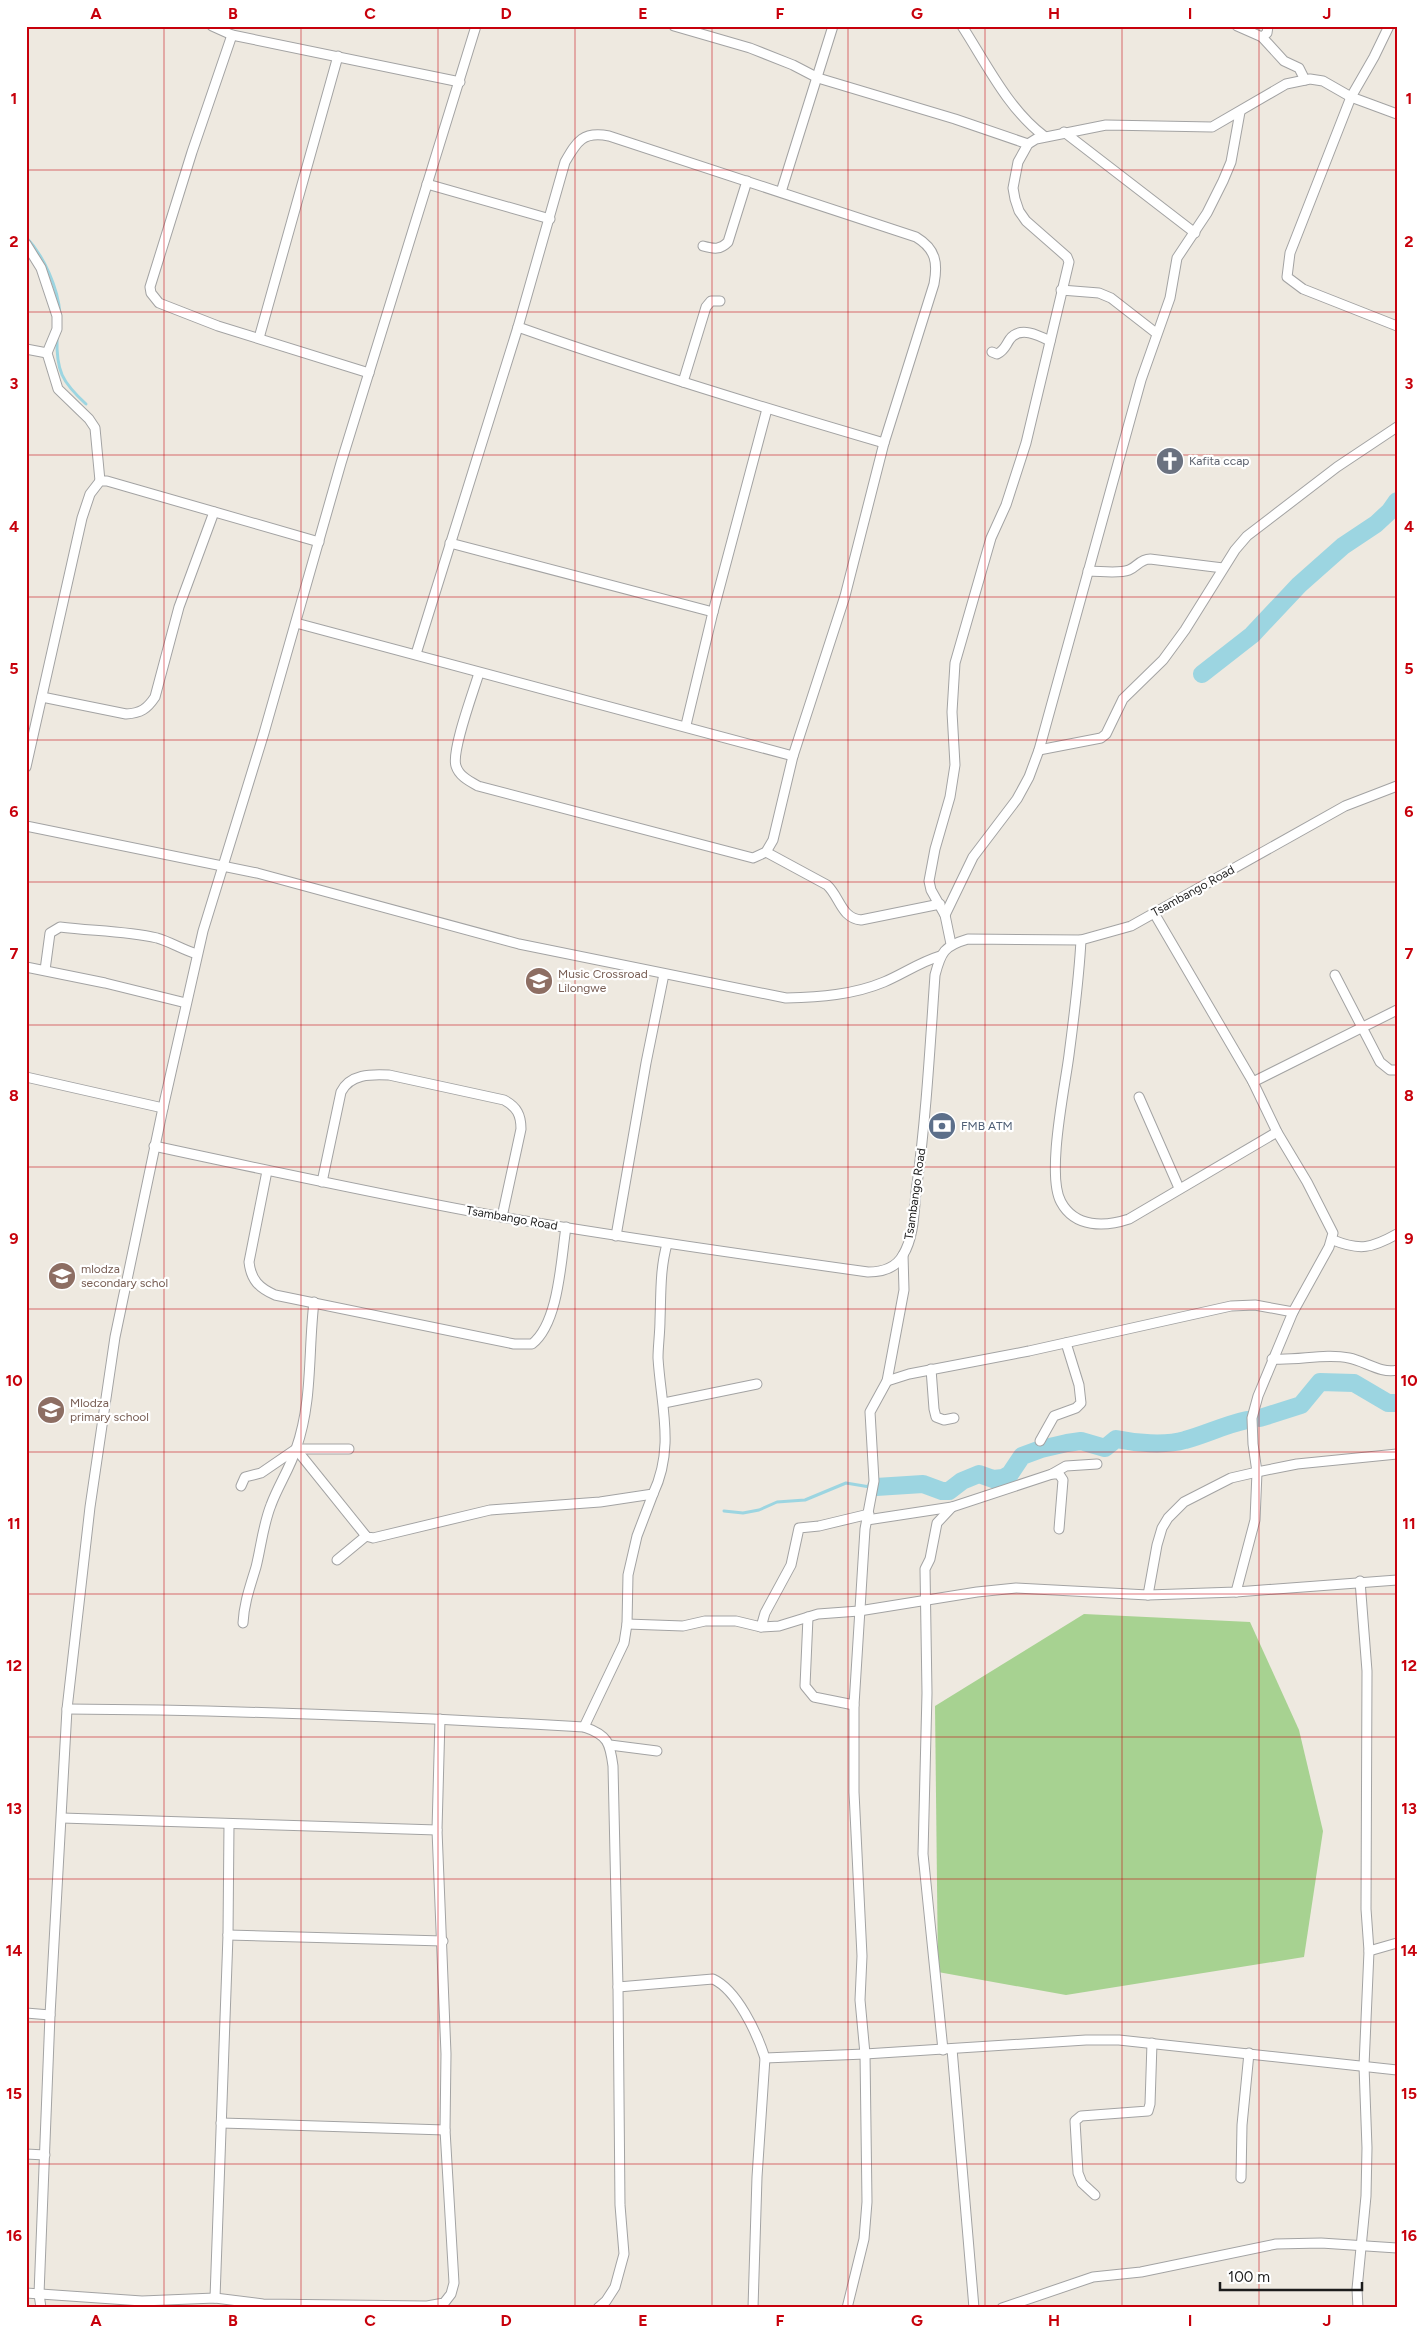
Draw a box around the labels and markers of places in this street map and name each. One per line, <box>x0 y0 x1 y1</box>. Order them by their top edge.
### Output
church icon: Kafita ccap <box>1155 446 1185 476</box>
place label: Kafita ccap <box>1189 454 1249 468</box>
school or university icon: Music Crossroad Lilongwe <box>524 966 554 996</box>
place label: Music Crossroad Lilongwe <box>558 967 648 995</box>
bank icon: FMB ATM <box>927 1111 957 1141</box>
place label: FMB ATM <box>961 1119 1013 1133</box>
school or university icon: mlodza secondary schol <box>47 1261 77 1291</box>
place label: mlodza secondary schol <box>81 1262 168 1290</box>
school or university icon: Mlodza primary school <box>36 1395 66 1425</box>
place label: Mlodza primary school <box>70 1396 149 1424</box>

